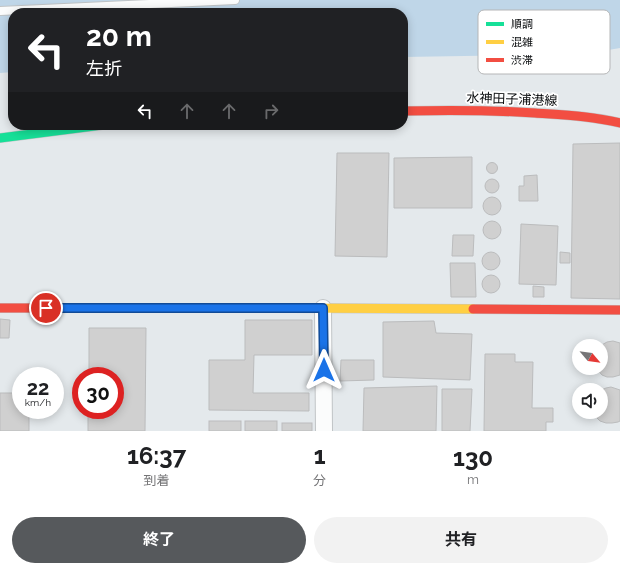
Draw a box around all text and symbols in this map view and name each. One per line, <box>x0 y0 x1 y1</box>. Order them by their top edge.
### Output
legend <box>478 10 610 74</box>
text: 順調 <box>511 18 533 31</box>
text: 20 m <box>86 20 152 53</box>
icon: left <box>20 24 72 76</box>
text: 混雑 <box>511 36 533 49</box>
text: 渋滞 <box>511 54 533 67</box>
text: 左折 <box>86 58 122 79</box>
street label: 水神田子浦港線 <box>466 90 558 108</box>
icon: left <box>134 100 156 122</box>
icon: ahead <box>176 100 198 122</box>
icon: ahead <box>218 100 240 122</box>
icon: right <box>260 100 282 122</box>
pin <box>29 291 63 325</box>
icon: arrive <box>35 297 57 319</box>
north arrow <box>572 339 608 375</box>
map controls <box>572 339 608 419</box>
position arrow <box>303 349 345 391</box>
speed limit sign: 30 <box>72 367 124 419</box>
text: 22 <box>27 376 49 400</box>
button: sound <box>572 383 608 419</box>
text: km/h <box>25 397 51 408</box>
text: 16:37 <box>127 441 186 470</box>
text: 1 <box>314 441 326 470</box>
text: 130 <box>453 443 493 472</box>
text: m <box>467 472 479 487</box>
text: 到着 <box>144 473 170 488</box>
text: 分 <box>313 473 326 488</box>
button: 終了 <box>12 517 306 563</box>
button: 共有 <box>314 517 608 563</box>

